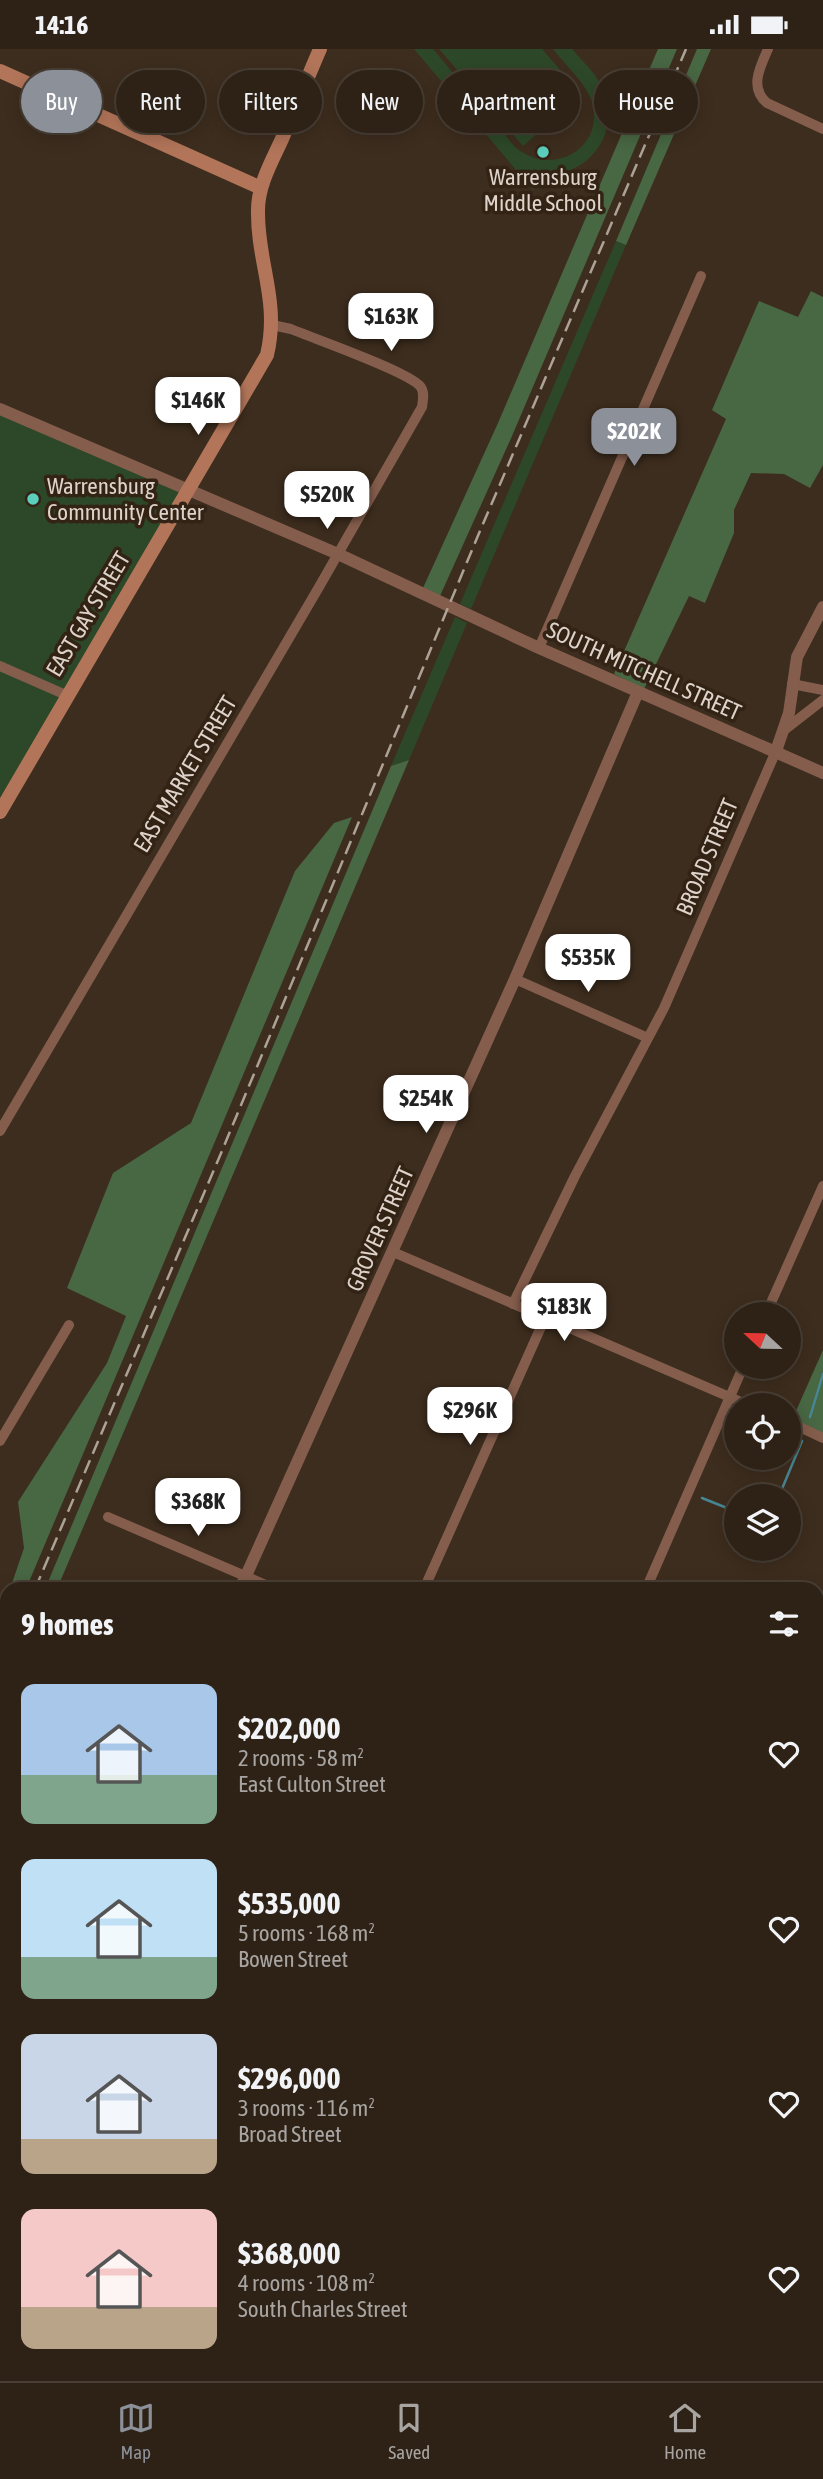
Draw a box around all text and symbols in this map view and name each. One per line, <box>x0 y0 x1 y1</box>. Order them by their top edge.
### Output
text: 14:16 <box>35 10 89 40</box>
chip: Buy <box>21 70 102 133</box>
chip: Rent <box>116 70 205 133</box>
chip: Filters <box>219 70 322 133</box>
chip: New <box>336 70 423 133</box>
chip: Apartment <box>437 70 580 133</box>
chip: House <box>594 70 698 133</box>
marker: Warrensburg Middle School <box>535 144 551 160</box>
place label: Warrensburg Middle School <box>483 164 603 216</box>
pin: $163K <box>342 293 440 353</box>
text: $163K <box>364 303 418 329</box>
pin: $146K <box>149 377 247 437</box>
text: $146K <box>171 387 225 413</box>
pin: $202K <box>585 409 683 468</box>
text: $202K <box>607 418 661 444</box>
pin: $520K <box>278 471 376 531</box>
place label: Warrensburg Community Center <box>47 473 205 525</box>
text: $520K <box>300 481 354 507</box>
marker: Warrensburg Community Center <box>25 491 41 507</box>
street label: EAST GAY STREET <box>41 547 135 681</box>
street label: SOUTH MITCHELL STREET <box>543 616 745 726</box>
street label: EAST MARKET STREET <box>128 691 242 857</box>
street label: BROAD STREET <box>671 795 743 919</box>
pin: $535K <box>539 935 637 994</box>
text: $535K <box>561 944 615 970</box>
pin: $254K <box>377 1075 475 1135</box>
text: $254K <box>399 1085 453 1111</box>
street label: GROVER STREET <box>341 1163 419 1295</box>
pin: $183K <box>515 1283 613 1343</box>
text: $183K <box>537 1293 591 1319</box>
north arrow <box>724 1302 802 1379</box>
map controls <box>724 1302 801 1561</box>
pin: $296K <box>421 1387 519 1447</box>
button: locate <box>724 1393 801 1470</box>
text: $296K <box>443 1397 497 1423</box>
pin: $368K <box>149 1479 247 1538</box>
button: layers <box>724 1484 801 1561</box>
text: $368K <box>171 1488 225 1514</box>
icon: filters <box>765 1605 803 1643</box>
text: 9 homes <box>21 1607 114 1641</box>
text: $202,000 <box>238 1711 341 1745</box>
icon: home <box>77 1712 161 1796</box>
icon: heart <box>765 1735 803 1773</box>
text: 2 rooms · 58 m² <box>238 1745 364 1771</box>
text: East Culton Street <box>238 1771 386 1797</box>
text: $535,000 <box>238 1886 341 1920</box>
icon: home <box>77 1887 161 1971</box>
icon: heart <box>765 1910 803 1948</box>
text: 5 rooms · 168 m² <box>238 1920 375 1946</box>
text: Bowen Street <box>238 1946 348 1972</box>
text: $296,000 <box>238 2061 341 2095</box>
icon: home <box>77 2062 161 2146</box>
icon: heart <box>765 2085 803 2123</box>
text: 3 rooms · 116 m² <box>238 2095 375 2121</box>
text: Broad Street <box>238 2121 342 2147</box>
text: $368,000 <box>238 2236 341 2270</box>
icon: home <box>77 2237 161 2321</box>
icon: heart <box>765 2260 803 2298</box>
text: 4 rooms · 108 m² <box>238 2270 375 2296</box>
text: South Charles Street <box>238 2296 408 2322</box>
tab: Map <box>117 2399 155 2463</box>
tab: Saved <box>388 2399 430 2463</box>
tab: Home <box>664 2399 706 2463</box>

